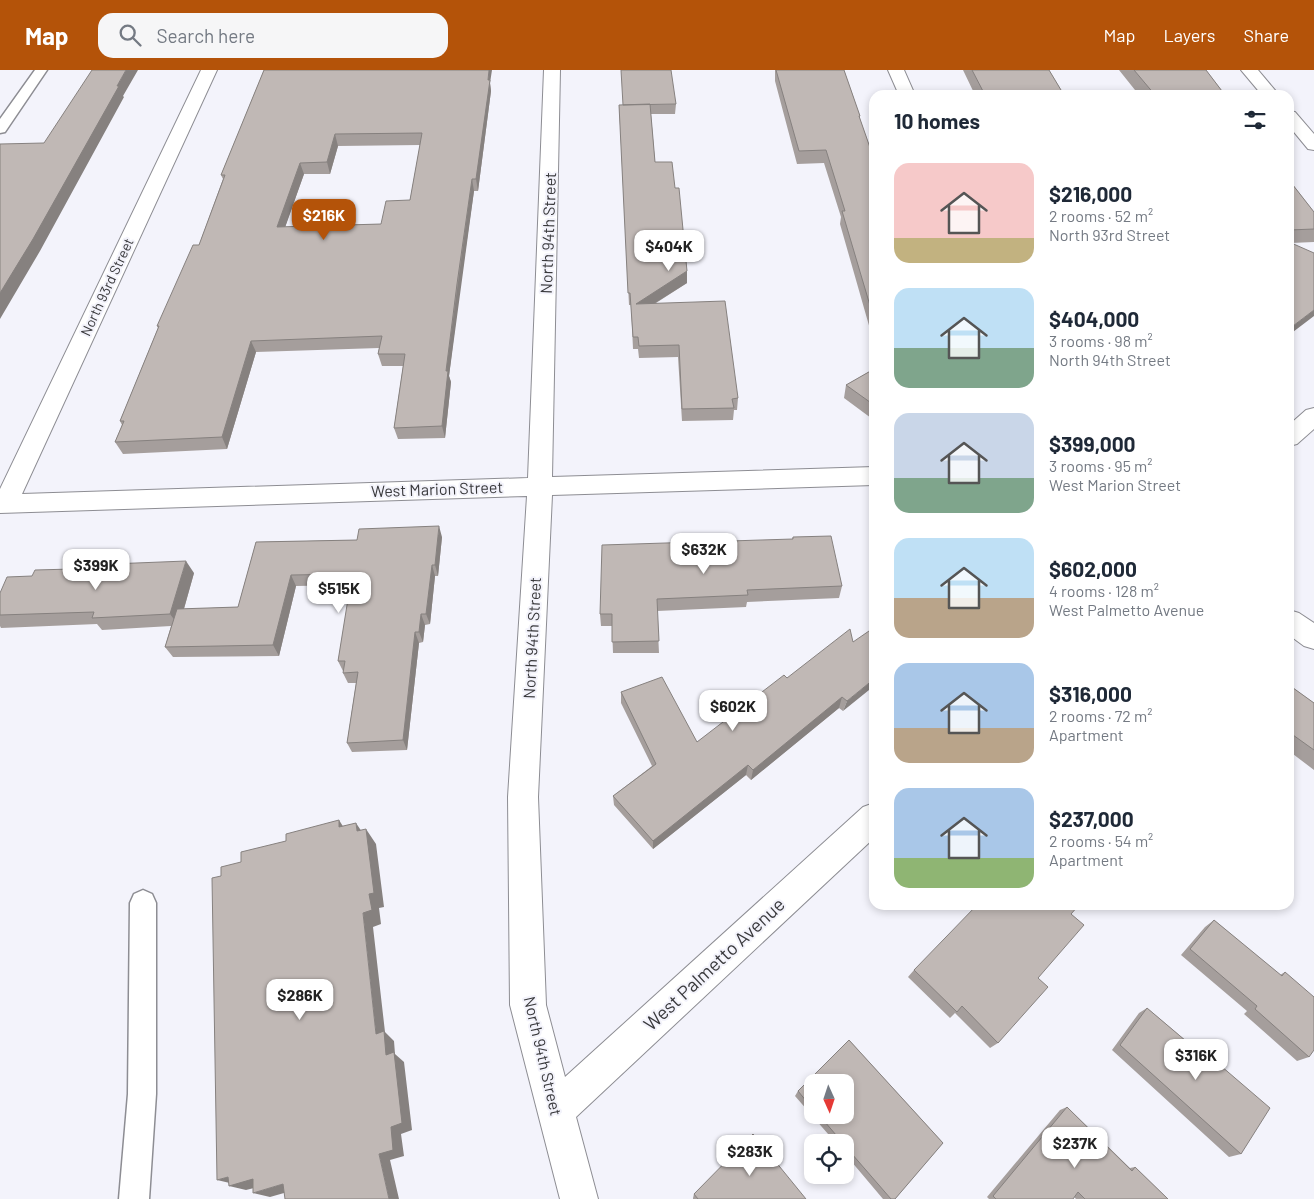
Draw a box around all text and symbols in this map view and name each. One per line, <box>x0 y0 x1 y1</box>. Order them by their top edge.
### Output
search box <box>98 13 448 58</box>
text: Map <box>25 21 68 50</box>
icon: search <box>116 21 144 49</box>
text: Search here <box>156 24 255 47</box>
text: Map <box>1103 24 1135 46</box>
text: Layers <box>1163 24 1216 46</box>
text: Share <box>1244 24 1289 46</box>
icon: filters <box>1241 106 1269 134</box>
text: 10 homes <box>894 108 980 133</box>
street label: North 94th Street <box>536 172 559 294</box>
text: $216,000 <box>1049 181 1132 206</box>
icon: home <box>934 183 994 243</box>
pin: $216K <box>289 198 359 241</box>
text: $216K <box>303 205 345 224</box>
text: 2 rooms · 52 m² <box>1049 206 1153 225</box>
text: North 93rd Street <box>1049 225 1170 244</box>
pin: $404K <box>634 230 704 272</box>
street label: North 93rd Street <box>76 235 137 338</box>
text: $404K <box>645 236 693 255</box>
text: $404,000 <box>1049 306 1139 331</box>
icon: home <box>934 308 994 368</box>
text: 3 rooms · 98 m² <box>1049 331 1153 350</box>
text: North 94th Street <box>1049 350 1171 369</box>
text: $399,000 <box>1049 431 1136 456</box>
icon: home <box>934 433 994 493</box>
text: 3 rooms · 95 m² <box>1049 456 1153 475</box>
text: West Marion Street <box>1049 475 1181 494</box>
street label: West Marion Street <box>371 477 503 500</box>
pin: $632K <box>669 532 739 575</box>
text: $632K <box>681 539 727 558</box>
pin: $399K <box>61 548 131 591</box>
text: $399K <box>74 555 118 574</box>
text: $602,000 <box>1049 556 1137 581</box>
icon: home <box>934 558 994 618</box>
pin: $515K <box>304 572 374 614</box>
street label: North 94th Street <box>519 577 544 699</box>
text: $515K <box>318 578 360 597</box>
text: 4 rooms · 128 m² <box>1049 581 1159 600</box>
text: West Palmetto Avenue <box>1049 600 1204 619</box>
text: $316,000 <box>1049 681 1132 706</box>
icon: home <box>934 683 994 743</box>
pin: $602K <box>698 690 768 732</box>
text: $602K <box>710 696 756 715</box>
text: 2 rooms · 72 m² <box>1049 706 1152 725</box>
text: Apartment <box>1049 725 1124 744</box>
text: $237,000 <box>1049 806 1134 831</box>
icon: home <box>934 808 994 868</box>
text: 2 rooms · 54 m² <box>1049 831 1153 850</box>
text: Apartment <box>1049 850 1124 869</box>
street label: West Palmetto Avenue <box>638 892 789 1035</box>
pin: $286K <box>265 978 335 1021</box>
text: $286K <box>277 985 323 1004</box>
street label: North 94th Street <box>521 994 566 1117</box>
pin: $316K <box>1161 1038 1231 1081</box>
text: $316K <box>1175 1045 1217 1064</box>
north arrow <box>804 1074 854 1124</box>
map controls <box>804 1074 854 1184</box>
pin: $237K <box>1040 1126 1110 1169</box>
text: $237K <box>1053 1133 1097 1152</box>
pin: $283K <box>715 1134 785 1177</box>
button: locate <box>804 1134 854 1184</box>
text: $283K <box>727 1141 773 1160</box>

